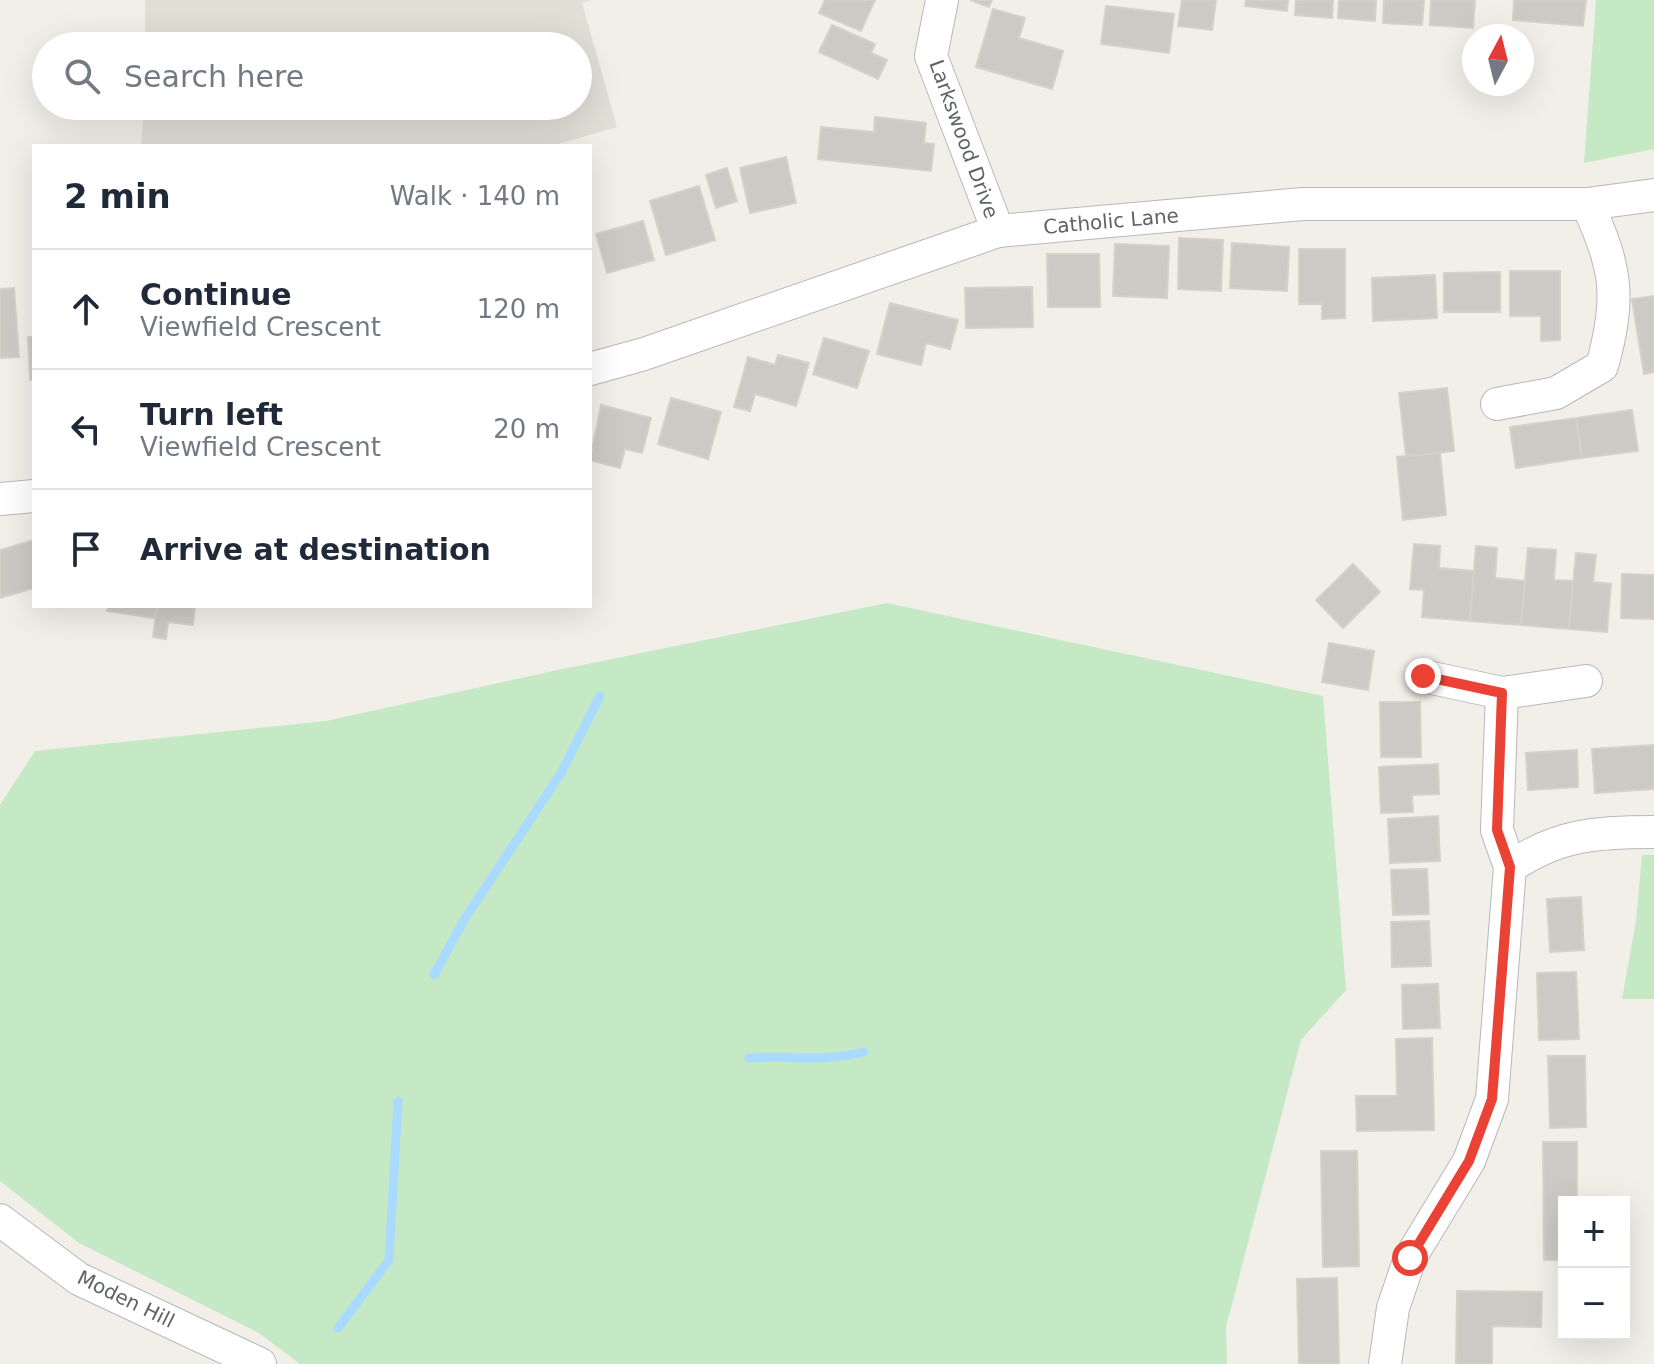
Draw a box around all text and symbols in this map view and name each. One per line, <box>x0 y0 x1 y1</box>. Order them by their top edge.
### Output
north arrow <box>1462 24 1534 96</box>
search box <box>32 32 592 120</box>
icon: search <box>60 54 104 98</box>
street label: Larkswood Drive <box>924 57 1004 221</box>
text: Search here <box>124 59 304 94</box>
text: 2 min <box>64 176 171 216</box>
text: Walk · 140 m <box>390 181 560 211</box>
street label: Catholic Lane <box>1042 203 1180 239</box>
text: Continue <box>140 277 292 312</box>
icon: ahead <box>64 287 108 331</box>
text: 120 m <box>477 294 560 324</box>
text: Viewfield Crescent <box>140 312 381 342</box>
text: Turn left <box>140 397 283 432</box>
icon: left <box>64 407 108 451</box>
text: 20 m <box>493 414 560 444</box>
text: Viewfield Crescent <box>140 432 381 462</box>
icon: arrive <box>64 527 108 571</box>
text: Arrive at destination <box>140 532 491 567</box>
route end <box>1405 658 1441 694</box>
map controls <box>1558 1196 1630 1340</box>
button: + <box>1558 1196 1630 1268</box>
route start <box>1392 1240 1428 1276</box>
street label: Moden Hill <box>73 1265 179 1333</box>
button: − <box>1558 1268 1630 1340</box>

